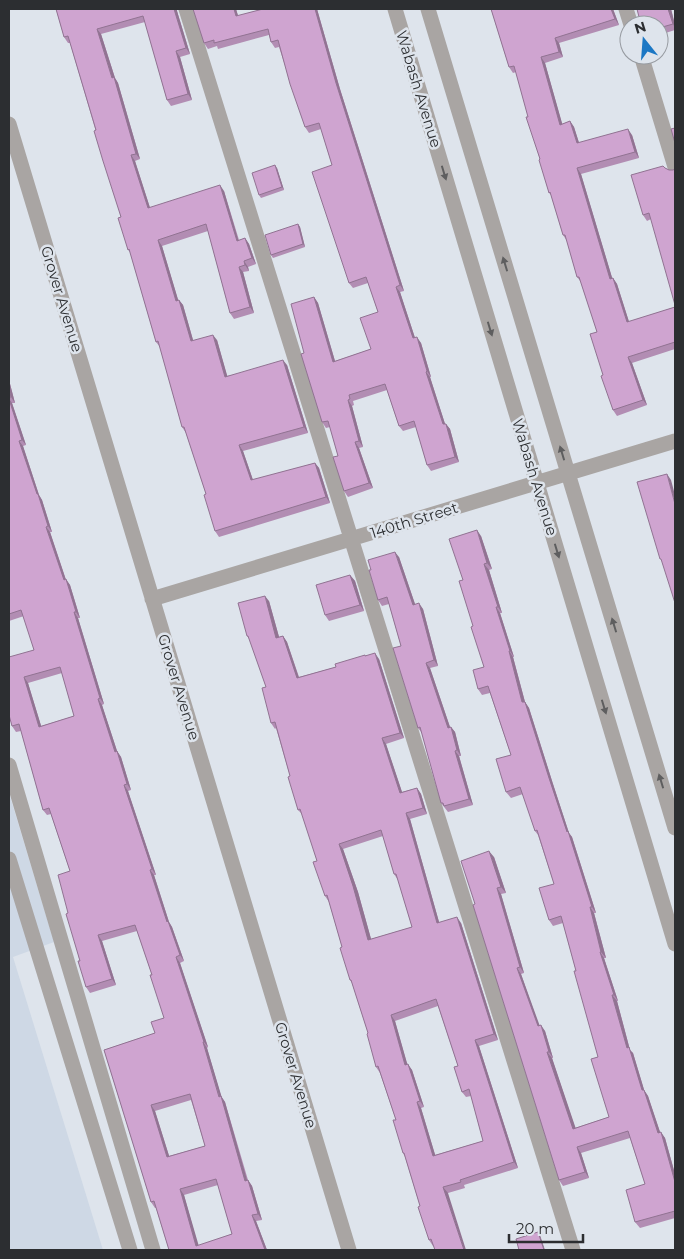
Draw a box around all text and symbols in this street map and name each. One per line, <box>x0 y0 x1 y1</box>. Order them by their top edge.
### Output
north arrow <box>619 15 669 65</box>
text: N <box>632 17 648 38</box>
street label: Wabash Avenue <box>392 28 446 150</box>
one-way arrow <box>440 165 448 180</box>
street label: Grover Avenue <box>37 244 87 354</box>
one-way arrow <box>501 256 509 271</box>
one-way arrow <box>487 321 495 336</box>
street label: Wabash Avenue <box>508 416 562 538</box>
one-way arrow <box>558 445 566 460</box>
street label: 140th Street <box>368 498 460 542</box>
one-way arrow <box>554 544 562 559</box>
one-way arrow <box>610 618 618 633</box>
street label: Grover Avenue <box>154 632 204 742</box>
one-way arrow <box>600 699 608 714</box>
one-way arrow <box>657 773 665 788</box>
street label: Grover Avenue <box>271 1020 321 1130</box>
scale bar <box>509 1212 583 1244</box>
text: 20 m <box>516 1219 554 1238</box>

